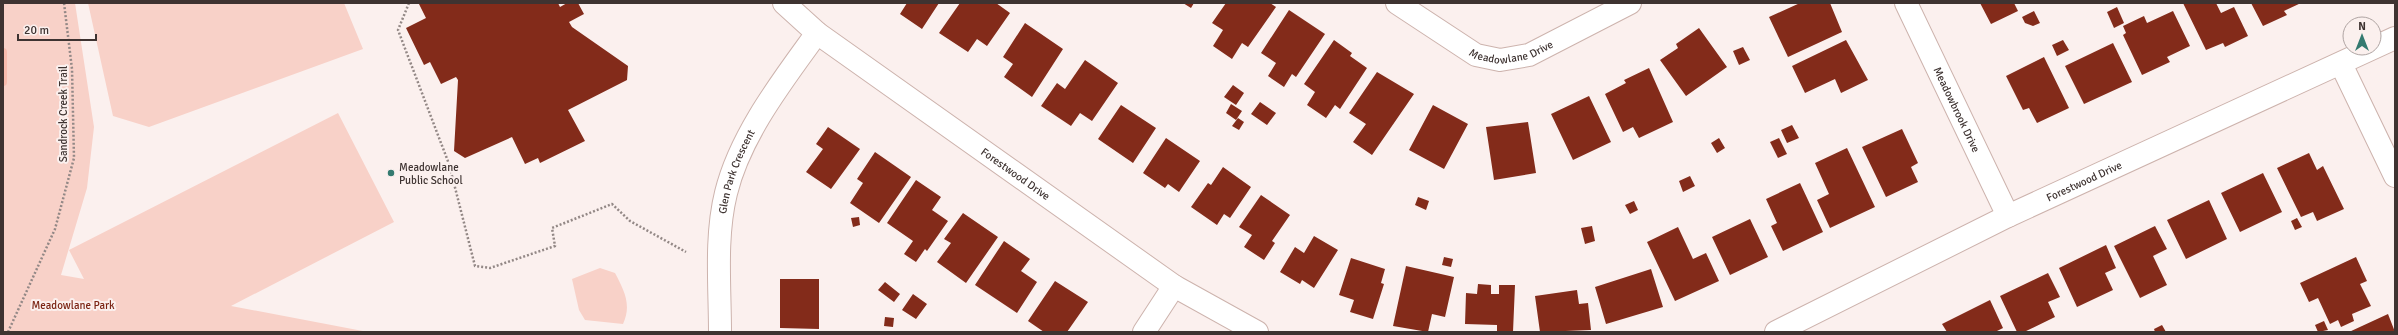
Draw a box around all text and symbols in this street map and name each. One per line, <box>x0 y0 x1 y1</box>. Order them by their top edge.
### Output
scale bar <box>18 16 96 42</box>
north arrow <box>2342 16 2382 56</box>
text: N <box>2358 20 2366 33</box>
text: 20 m <box>24 23 49 38</box>
street label: Meadowlane Drive <box>1466 38 1555 67</box>
street label: Meadowbrook Drive <box>1931 65 1982 154</box>
street label: Sandrock Creek Trail <box>57 66 70 162</box>
street label: Glen Park Crescent <box>716 127 758 215</box>
street label: Forestwood Drive <box>978 145 1052 203</box>
street label: Forestwood Drive <box>2044 159 2124 204</box>
place label: Meadowlane Public School <box>399 161 463 187</box>
marker: Meadowlane Public School <box>386 168 396 178</box>
park label: Meadowlane Park <box>31 299 115 312</box>

